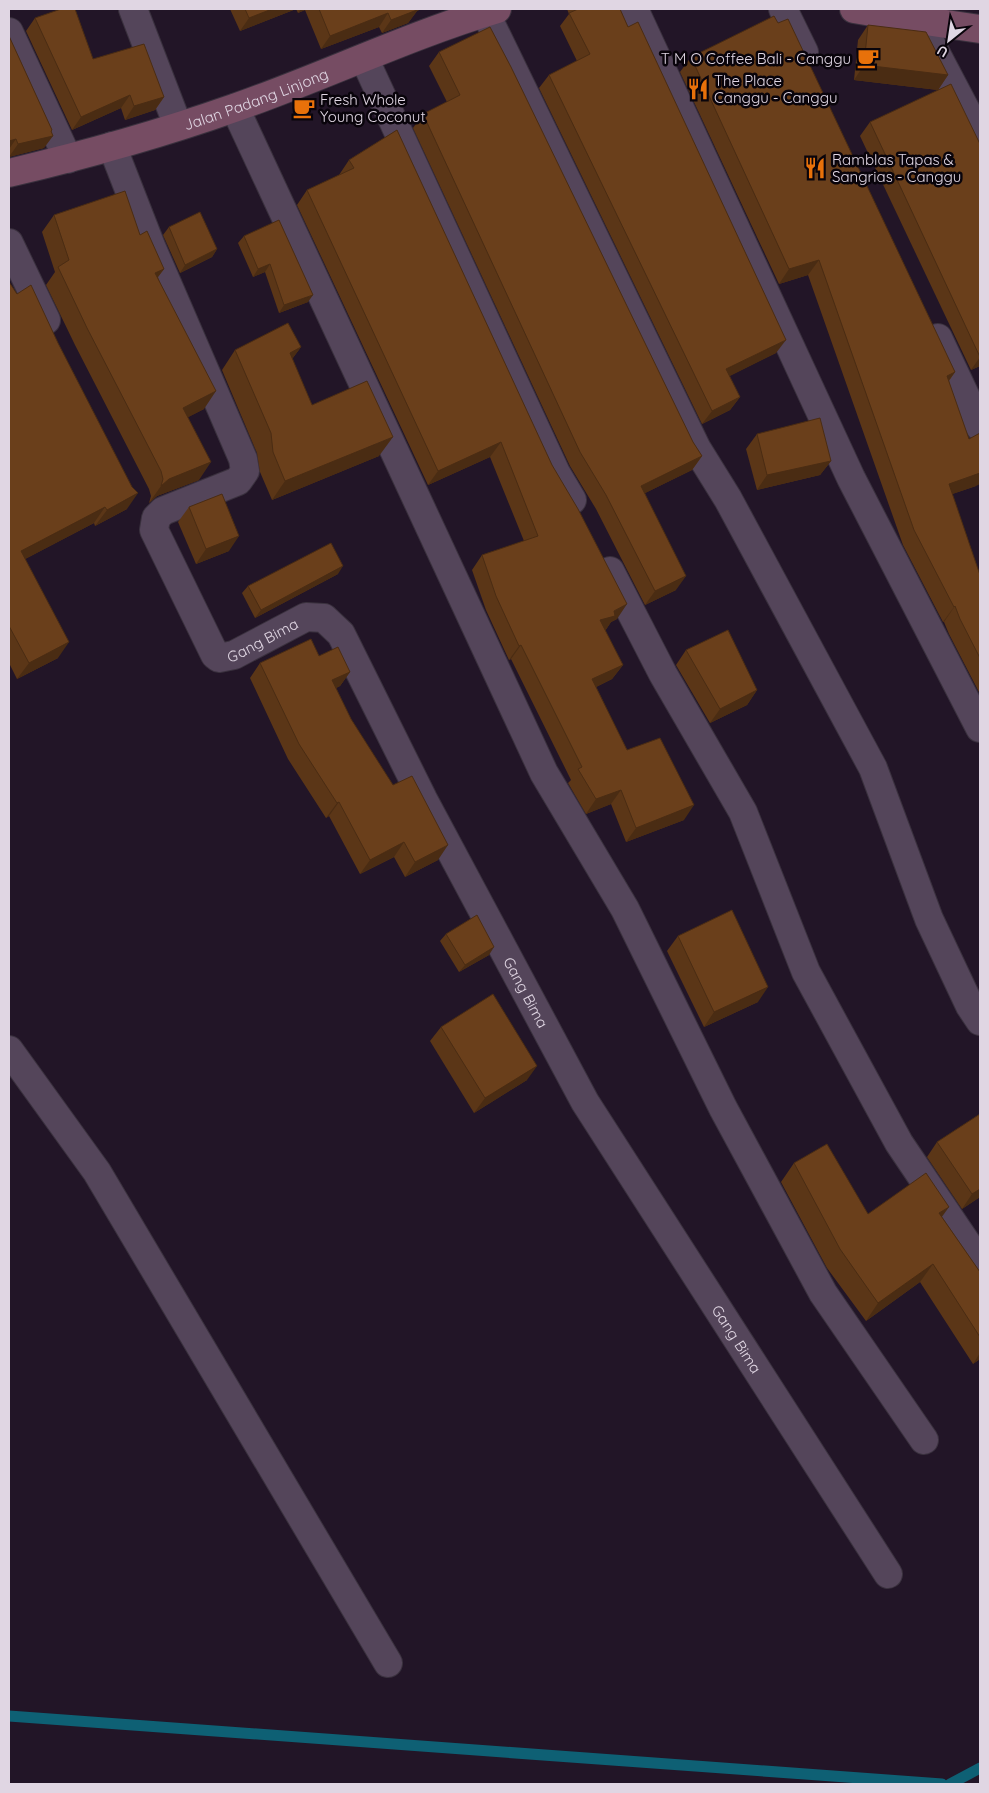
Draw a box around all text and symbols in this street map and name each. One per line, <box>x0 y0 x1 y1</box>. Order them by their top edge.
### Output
north arrow <box>924 15 974 65</box>
text: U <box>934 41 951 62</box>
cafe icon: T M O Coffee Bali - Canggu <box>855 45 881 71</box>
place label: T M O Coffee Bali - Canggu <box>661 49 851 68</box>
street label: Jalan Padang Linjong <box>181 64 331 134</box>
place label: The Place Canggu - Canggu <box>714 71 837 107</box>
restaurant icon: The Place Canggu - Canggu <box>685 76 711 102</box>
place label: Fresh Whole Young Coconut <box>320 90 425 126</box>
cafe icon: Fresh Whole Young Coconut <box>291 95 317 121</box>
place label: Ramblas Tapas & Sangrias - Canggu <box>832 150 961 186</box>
restaurant icon: Ramblas Tapas & Sangrias - Canggu <box>802 155 828 181</box>
street label: Gang Bima <box>225 614 301 666</box>
street label: Gang Bima <box>500 953 553 1031</box>
street label: Gang Bima <box>708 1301 766 1377</box>

